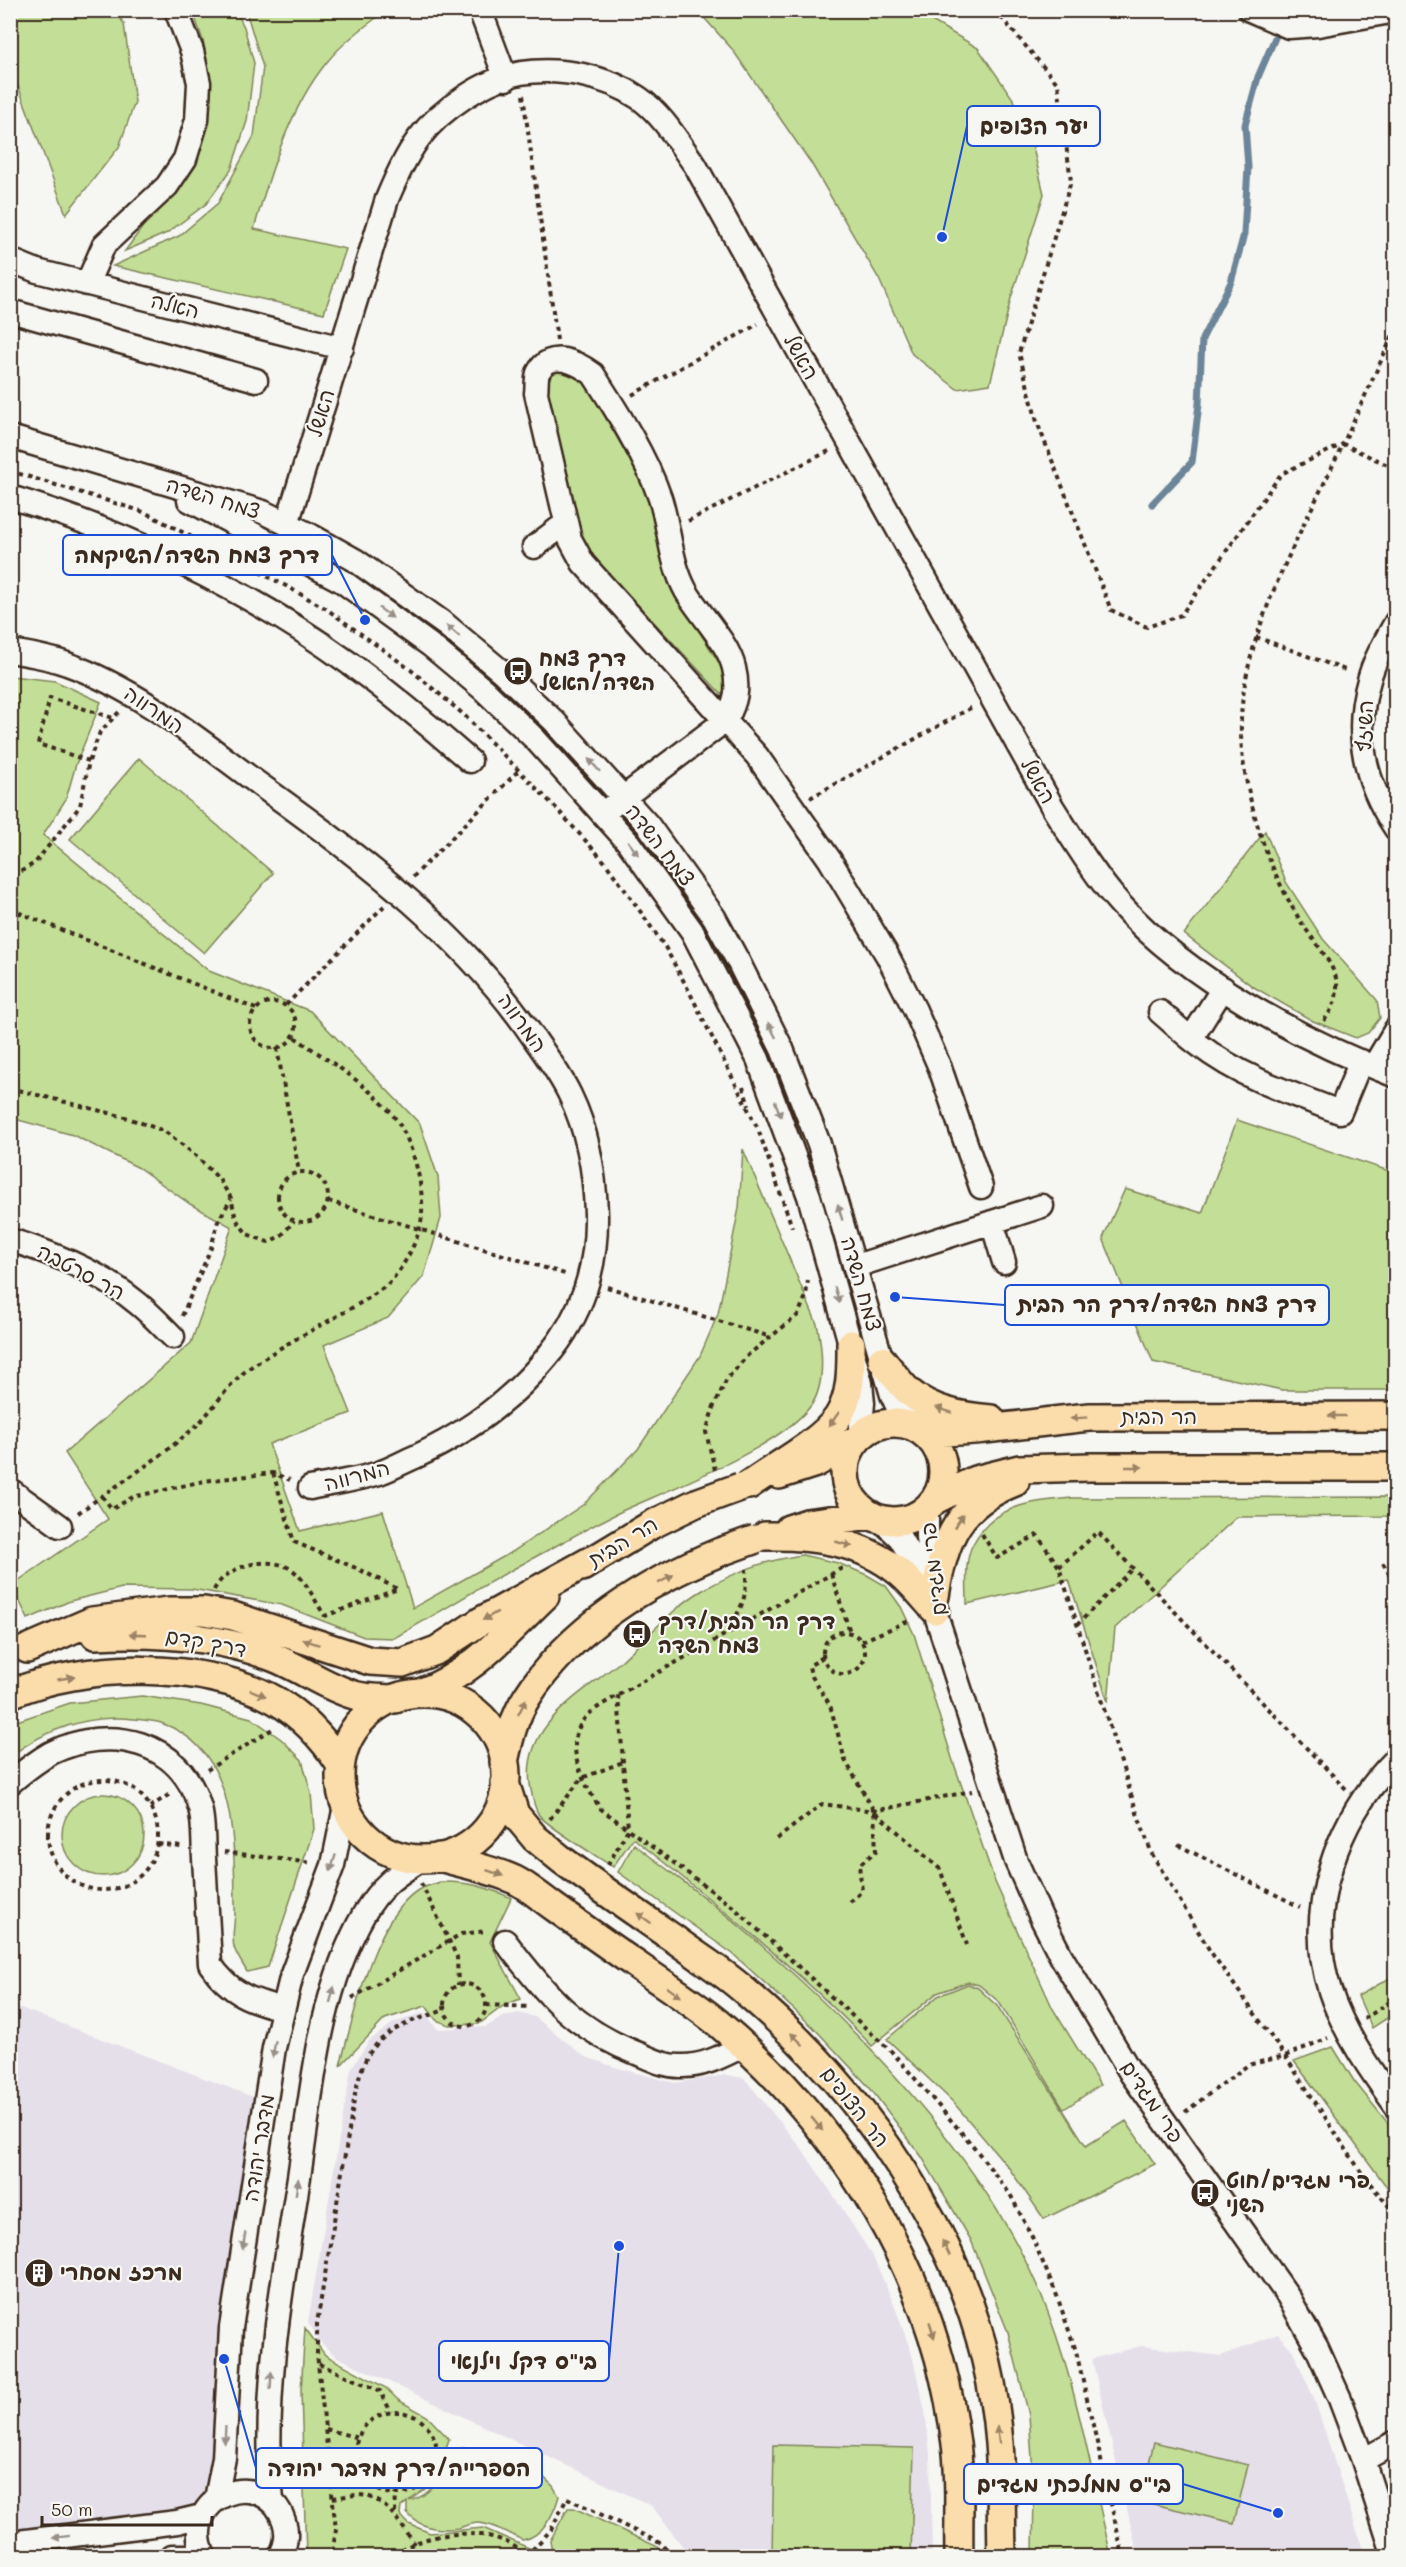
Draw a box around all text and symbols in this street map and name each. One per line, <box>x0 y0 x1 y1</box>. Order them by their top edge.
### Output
callout: יער הצופים <box>967 106 1100 146</box>
text: יער הצופים <box>980 111 1088 140</box>
street label: האלה <box>148 285 203 324</box>
street label: האשל <box>779 329 826 384</box>
street label: האשל <box>300 386 340 440</box>
street label: צמח השדה <box>163 469 264 524</box>
callout: דרך צמח השדה/השיקמה <box>63 535 332 575</box>
text: דרך צמח השדה/השיקמה <box>74 540 320 569</box>
one-way arrow <box>378 607 394 619</box>
one-way arrow <box>445 624 461 637</box>
place label: דרך צמח השדה/האשל <box>539 644 655 695</box>
bus stop icon: דרך צמח השדה/האשל <box>502 655 534 687</box>
street label: המרווה <box>120 679 190 739</box>
street label: השיזף <box>1349 699 1378 752</box>
street label: האשל <box>1016 753 1063 808</box>
one-way arrow <box>588 758 601 773</box>
street label: צמח השדה <box>621 797 702 891</box>
one-way arrow <box>627 840 639 856</box>
street label: המרווה <box>493 987 554 1057</box>
one-way arrow <box>768 1021 778 1039</box>
one-way arrow <box>773 1101 783 1119</box>
one-way arrow <box>835 1203 844 1221</box>
street label: צמח השדה <box>836 1233 889 1334</box>
street label: הר סרטבה <box>33 1236 130 1305</box>
callout: דרך צמח השדה/דרך הר הבית <box>1005 1285 1329 1325</box>
one-way arrow <box>833 1286 843 1304</box>
text: דרך צמח השדה/דרך הר הבית <box>1015 1289 1317 1318</box>
street label: הר הבית <box>1120 1402 1197 1429</box>
one-way arrow <box>934 1404 952 1414</box>
one-way arrow <box>1328 1411 1347 1421</box>
one-way arrow <box>829 1412 841 1427</box>
one-way arrow <box>1070 1413 1089 1423</box>
street label: המרווה <box>321 1453 392 1496</box>
one-way arrow <box>1125 1462 1144 1472</box>
street label: הר הבית <box>582 1509 662 1573</box>
one-way arrow <box>953 1513 964 1529</box>
street label: פרי מגדים <box>913 1521 952 1617</box>
one-way arrow <box>835 1540 853 1549</box>
one-way arrow <box>657 1574 674 1584</box>
place label: דרך הר הבית/דרך צמח השדה <box>658 1607 835 1658</box>
one-way arrow <box>482 1611 499 1621</box>
bus stop icon: דרך הר הבית/דרך צמח השדה <box>621 1618 653 1650</box>
street label: דרך קדם <box>163 1621 249 1663</box>
one-way arrow <box>128 1629 147 1638</box>
one-way arrow <box>302 1636 320 1646</box>
one-way arrow <box>57 1673 76 1682</box>
one-way arrow <box>250 1688 268 1698</box>
one-way arrow <box>517 1698 527 1715</box>
one-way arrow <box>328 1854 337 1872</box>
one-way arrow <box>486 1869 504 1879</box>
one-way arrow <box>637 1912 653 1924</box>
one-way arrow <box>328 1986 338 2004</box>
one-way arrow <box>666 1986 682 1998</box>
one-way arrow <box>790 2032 805 2046</box>
one-way arrow <box>269 2040 278 2059</box>
street label: פרי מגדים <box>1116 2055 1191 2148</box>
street label: הר הצופים <box>816 2060 896 2152</box>
street label: מדבר יהודה <box>236 2092 279 2204</box>
one-way arrow <box>810 2116 823 2132</box>
place label: פרי מגדים/חוט השני <box>1226 2166 1370 2217</box>
one-way arrow <box>293 2177 302 2196</box>
bus stop icon: פרי מגדים/חוט השני <box>1189 2177 1221 2209</box>
one-way arrow <box>240 2232 249 2251</box>
one-way arrow <box>941 2240 950 2257</box>
building icon: מרכז מסחרי <box>23 2257 55 2289</box>
place label: מרכז מסחרי <box>60 2258 183 2285</box>
one-way arrow <box>928 2321 937 2339</box>
callout: בי"ס דקל וילנאי <box>439 2341 609 2381</box>
text: בי"ס דקל וילנאי <box>451 2346 597 2375</box>
one-way arrow <box>267 2371 276 2390</box>
one-way arrow <box>220 2426 230 2445</box>
one-way arrow <box>993 2426 1003 2445</box>
callout: הספרייה/דרך מדבר יהודה <box>256 2448 542 2488</box>
text: הספרייה/דרך מדבר יהודה <box>268 2453 530 2482</box>
callout: בי"ס ממלכתי מגדים <box>964 2464 1183 2504</box>
text: בי"ס ממלכתי מגדים <box>977 2469 1171 2498</box>
scale bar <box>42 2489 212 2527</box>
text: 50 m <box>51 2497 93 2521</box>
one-way arrow <box>52 2532 71 2542</box>

